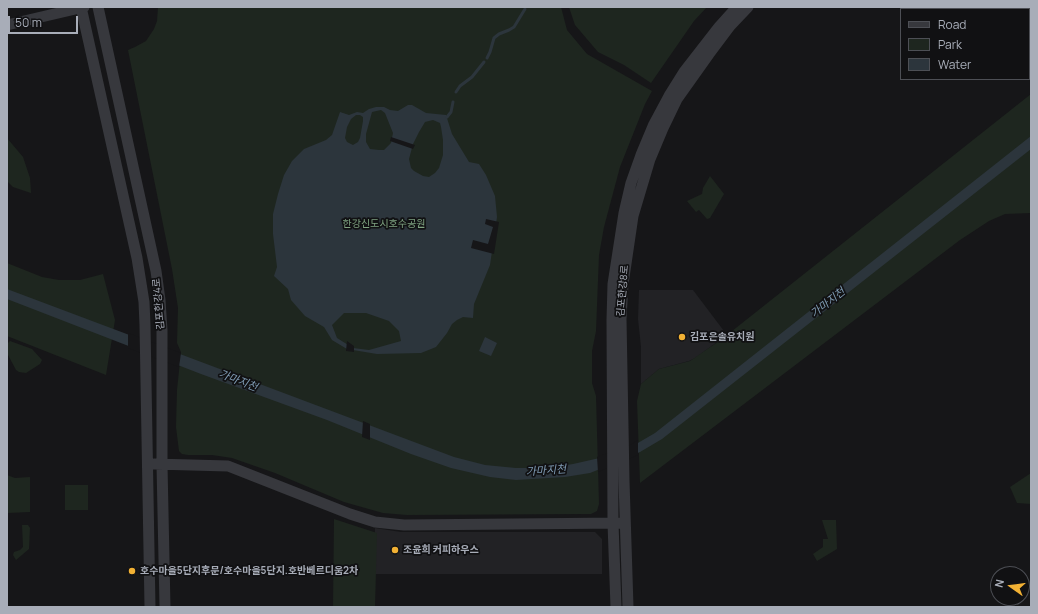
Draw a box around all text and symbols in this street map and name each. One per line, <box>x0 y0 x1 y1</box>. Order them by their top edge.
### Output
scale bar <box>10 8 80 34</box>
legend <box>900 8 1030 80</box>
text: 50 m <box>15 14 42 31</box>
text: Road <box>938 16 966 33</box>
text: Park <box>938 36 962 53</box>
text: Water <box>938 56 971 73</box>
park label: 한강신도시호수공원 <box>343 218 425 230</box>
street label: 김포한강8로 <box>615 265 631 317</box>
street label: 김포한강4로 <box>151 278 167 330</box>
water label: 가마지천 <box>808 285 848 321</box>
place label: 김포은솔유치원 <box>690 331 754 343</box>
marker: 김포은솔유치원 <box>677 332 687 342</box>
water label: 가마지천 <box>217 368 259 394</box>
water label: 가마지천 <box>525 463 567 479</box>
place label: 조윤희 커피하우스 <box>403 544 479 556</box>
marker: 조윤희 커피하우스 <box>390 545 400 555</box>
place label: 호수마을5단지후문/호수마을5단지.호반베르디움2차 <box>140 565 358 577</box>
marker: 호수마을5단지후문/호수마을5단지.호반베르디움2차 <box>127 566 137 576</box>
north arrow <box>990 566 1030 606</box>
text: N <box>991 578 1007 589</box>

